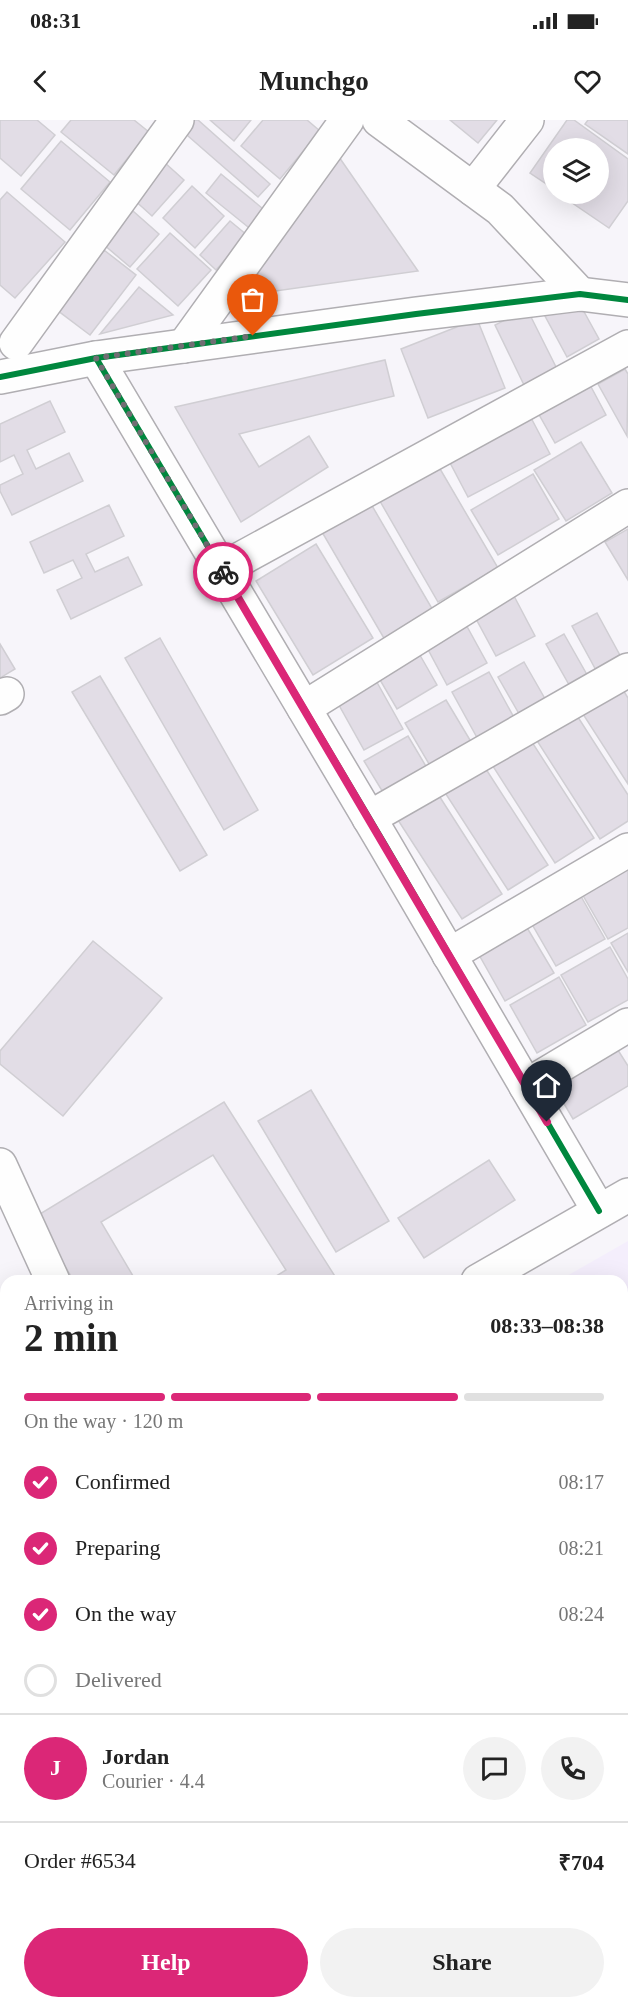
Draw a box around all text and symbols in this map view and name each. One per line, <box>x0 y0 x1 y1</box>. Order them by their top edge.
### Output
text: 08:31 <box>30 8 81 33</box>
icon: back <box>24 65 57 98</box>
icon: heart <box>571 65 604 98</box>
text: Munchgo <box>259 66 369 96</box>
map controls <box>543 138 609 204</box>
button: layers <box>543 138 609 204</box>
pin <box>227 274 278 336</box>
icon: bag <box>236 283 269 316</box>
courier <box>193 542 253 602</box>
icon: bike <box>207 556 240 589</box>
pin <box>521 1060 572 1122</box>
icon: home <box>530 1069 563 1102</box>
text: Arriving in <box>24 1292 113 1314</box>
text: 08:33–08:38 <box>490 1313 604 1338</box>
text: 2 min <box>24 1316 118 1359</box>
text: On the way · 120 m <box>24 1410 183 1432</box>
icon: check <box>24 1466 57 1499</box>
text: Confirmed <box>75 1469 170 1494</box>
text: 08:17 <box>558 1471 604 1493</box>
icon: check <box>24 1532 57 1565</box>
text: Preparing <box>75 1535 161 1560</box>
text: 08:21 <box>558 1537 604 1559</box>
icon: check <box>24 1598 57 1631</box>
text: On the way <box>75 1601 176 1626</box>
text: 08:24 <box>558 1603 604 1625</box>
text: Delivered <box>75 1667 162 1692</box>
button: chat <box>463 1737 526 1800</box>
button: phone <box>541 1737 604 1800</box>
text: Jordan <box>102 1744 169 1769</box>
text: J <box>50 1755 61 1780</box>
text: Courier · 4.4 <box>102 1770 205 1792</box>
text: Order #6534 <box>24 1848 136 1873</box>
text: ₹704 <box>558 1850 604 1875</box>
button: Help <box>24 1928 308 1997</box>
button: Share <box>320 1928 604 1997</box>

